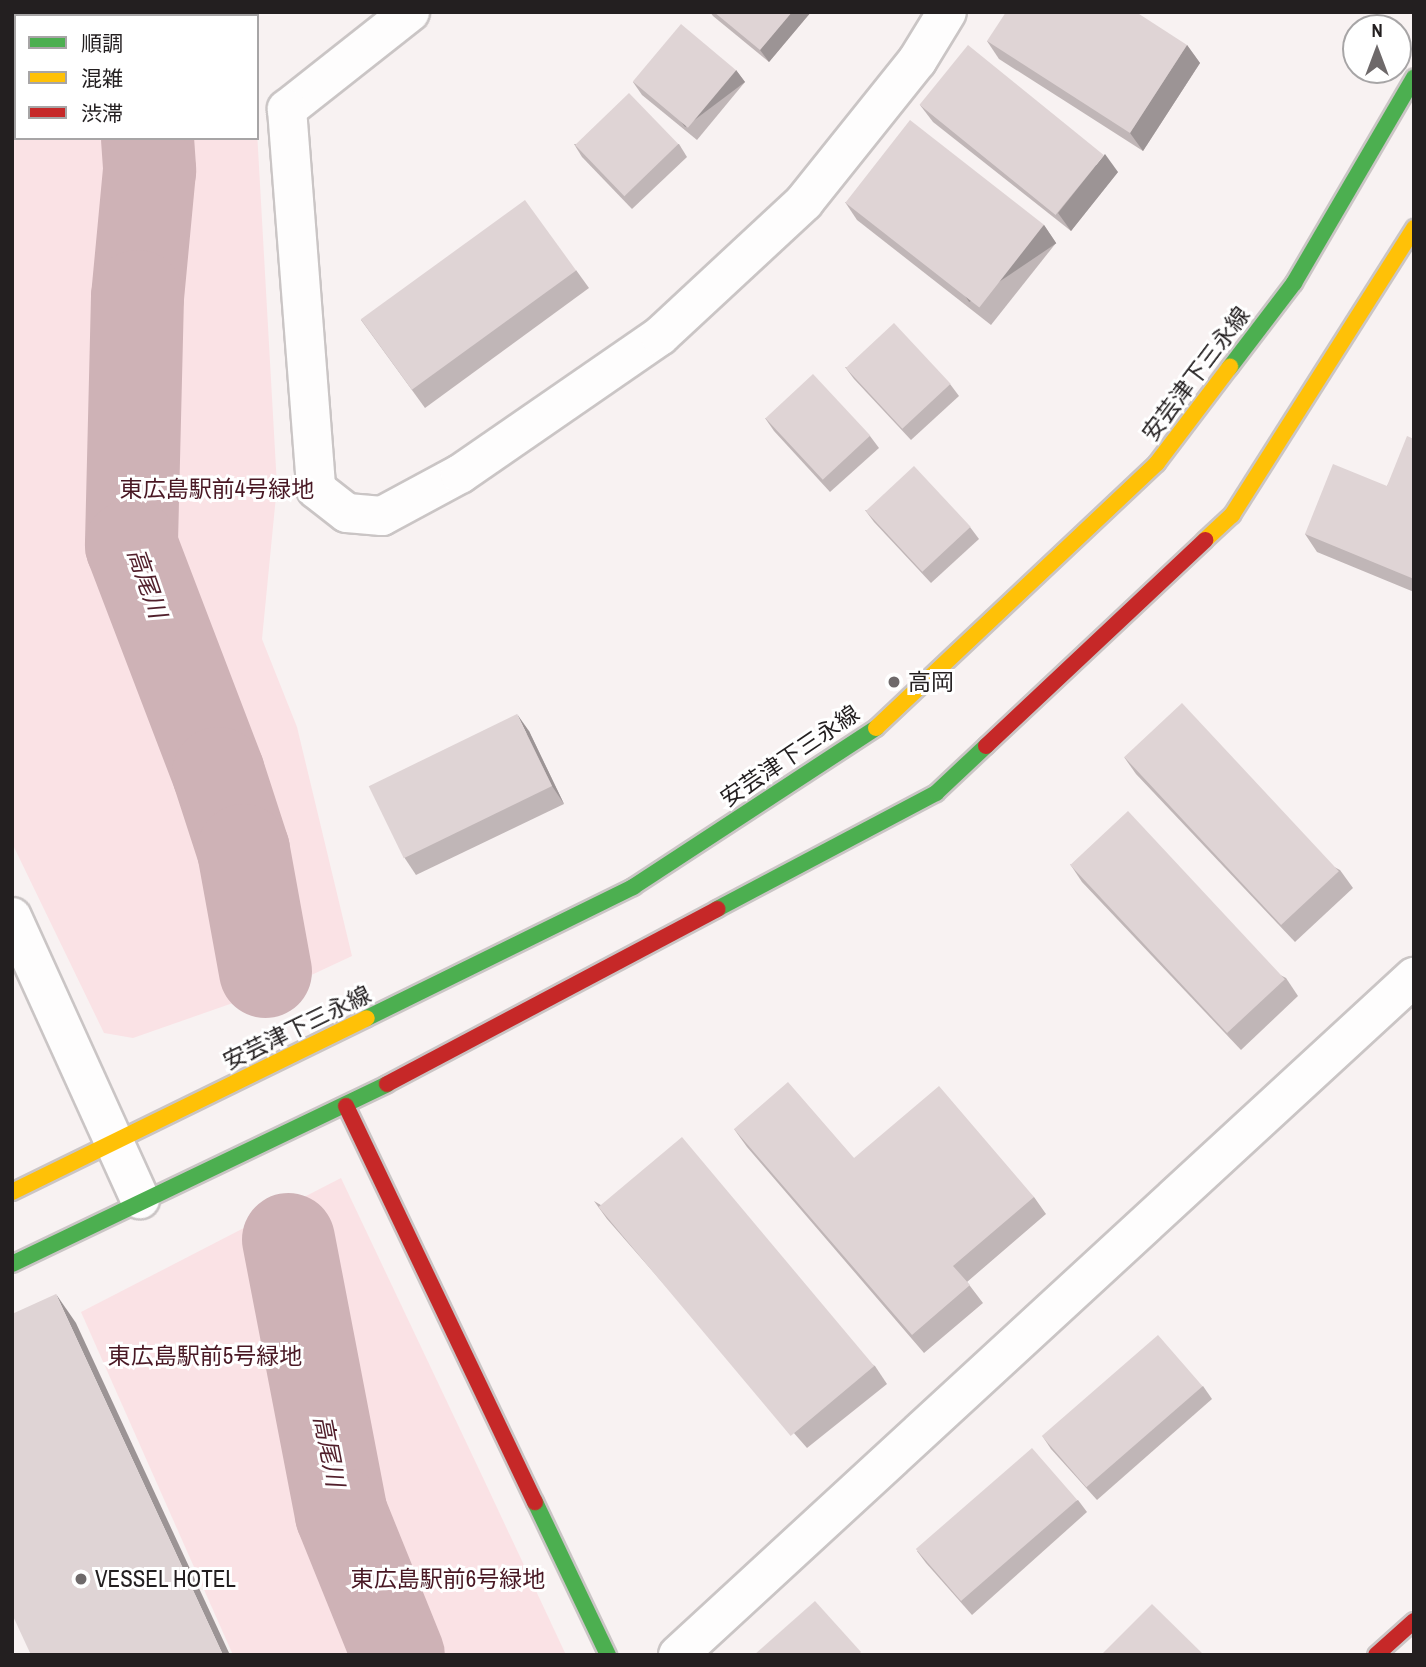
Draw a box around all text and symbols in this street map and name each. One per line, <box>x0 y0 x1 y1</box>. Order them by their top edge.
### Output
legend <box>14 14 259 140</box>
north arrow <box>1342 14 1412 84</box>
text: N <box>1371 17 1383 43</box>
text: 順調 <box>81 29 123 58</box>
text: 混雑 <box>81 64 123 93</box>
text: 渋滞 <box>81 99 123 128</box>
street label: 安芸津下三永線 <box>1137 301 1255 447</box>
park label: 東広島駅前4号緑地 <box>120 475 314 503</box>
water label: 高尾川 <box>122 544 172 622</box>
place label: 高岡 <box>908 668 954 696</box>
marker: 高岡 <box>886 674 902 690</box>
street label: 安芸津下三永線 <box>716 700 864 812</box>
street label: 安芸津下三永線 <box>219 980 375 1076</box>
park label: 東広島駅前5号緑地 <box>108 1342 302 1370</box>
water label: 高尾川 <box>308 1413 350 1489</box>
place label: VESSEL HOTEL <box>95 1565 237 1593</box>
park label: 東広島駅前6号緑地 <box>351 1565 545 1593</box>
marker: VESSEL HOTEL <box>73 1571 89 1587</box>

